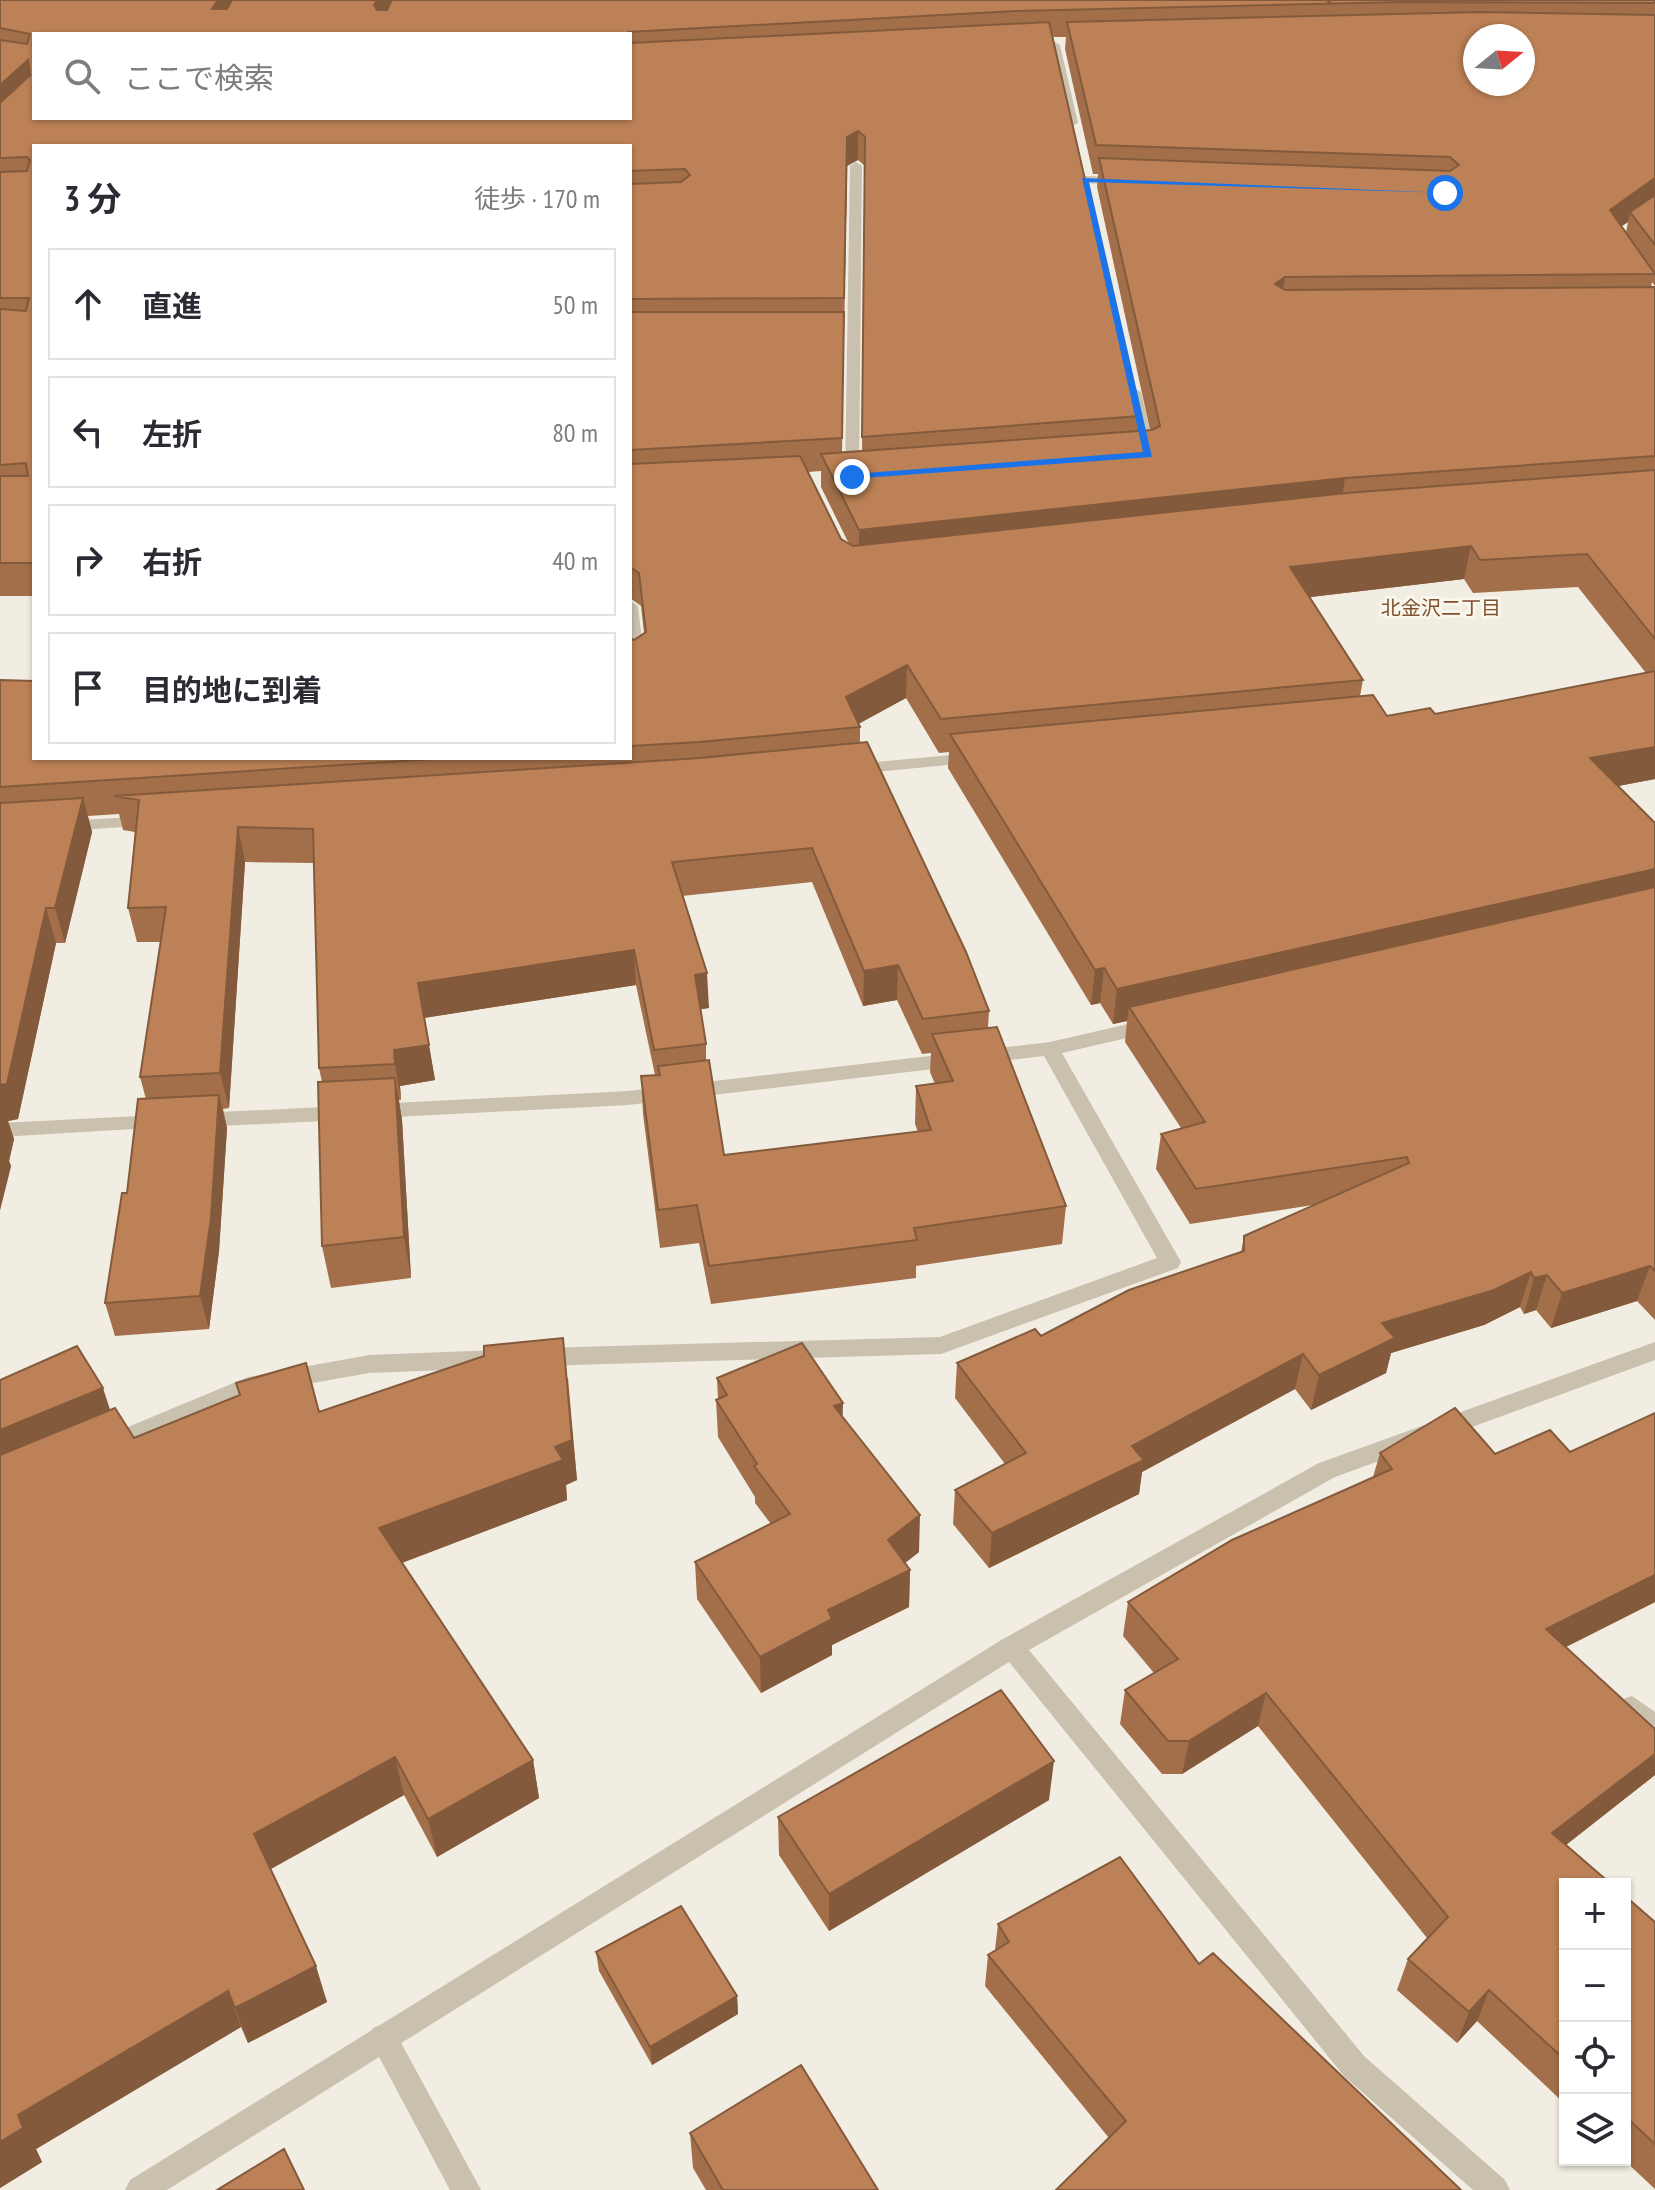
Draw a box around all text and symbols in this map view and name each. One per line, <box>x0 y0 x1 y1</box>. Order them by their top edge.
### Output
north arrow <box>1463 24 1535 96</box>
search box <box>32 32 632 120</box>
icon: search <box>60 54 104 98</box>
text: ここで検索 <box>124 58 274 97</box>
route start <box>1427 175 1463 211</box>
text: 3 分 <box>64 176 121 220</box>
text: 徒歩 · 170 m <box>474 182 600 215</box>
icon: ahead <box>66 282 110 326</box>
text: 直進 <box>142 286 202 325</box>
text: 50 m <box>552 288 598 321</box>
icon: left <box>66 410 110 454</box>
text: 左折 <box>142 414 202 453</box>
text: 80 m <box>552 416 598 449</box>
route end <box>834 459 870 495</box>
icon: right <box>66 538 110 582</box>
text: 右折 <box>142 542 202 581</box>
text: 40 m <box>552 544 598 577</box>
district label: 北金沢二丁目 <box>1381 595 1501 621</box>
icon: arrive <box>66 666 110 710</box>
text: 目的地に到着 <box>142 670 322 709</box>
map controls <box>1559 1878 1631 2166</box>
button: + <box>1559 1878 1631 1950</box>
button: − <box>1559 1950 1631 2022</box>
button: locate <box>1559 2022 1631 2094</box>
button: layers <box>1559 2094 1631 2166</box>

